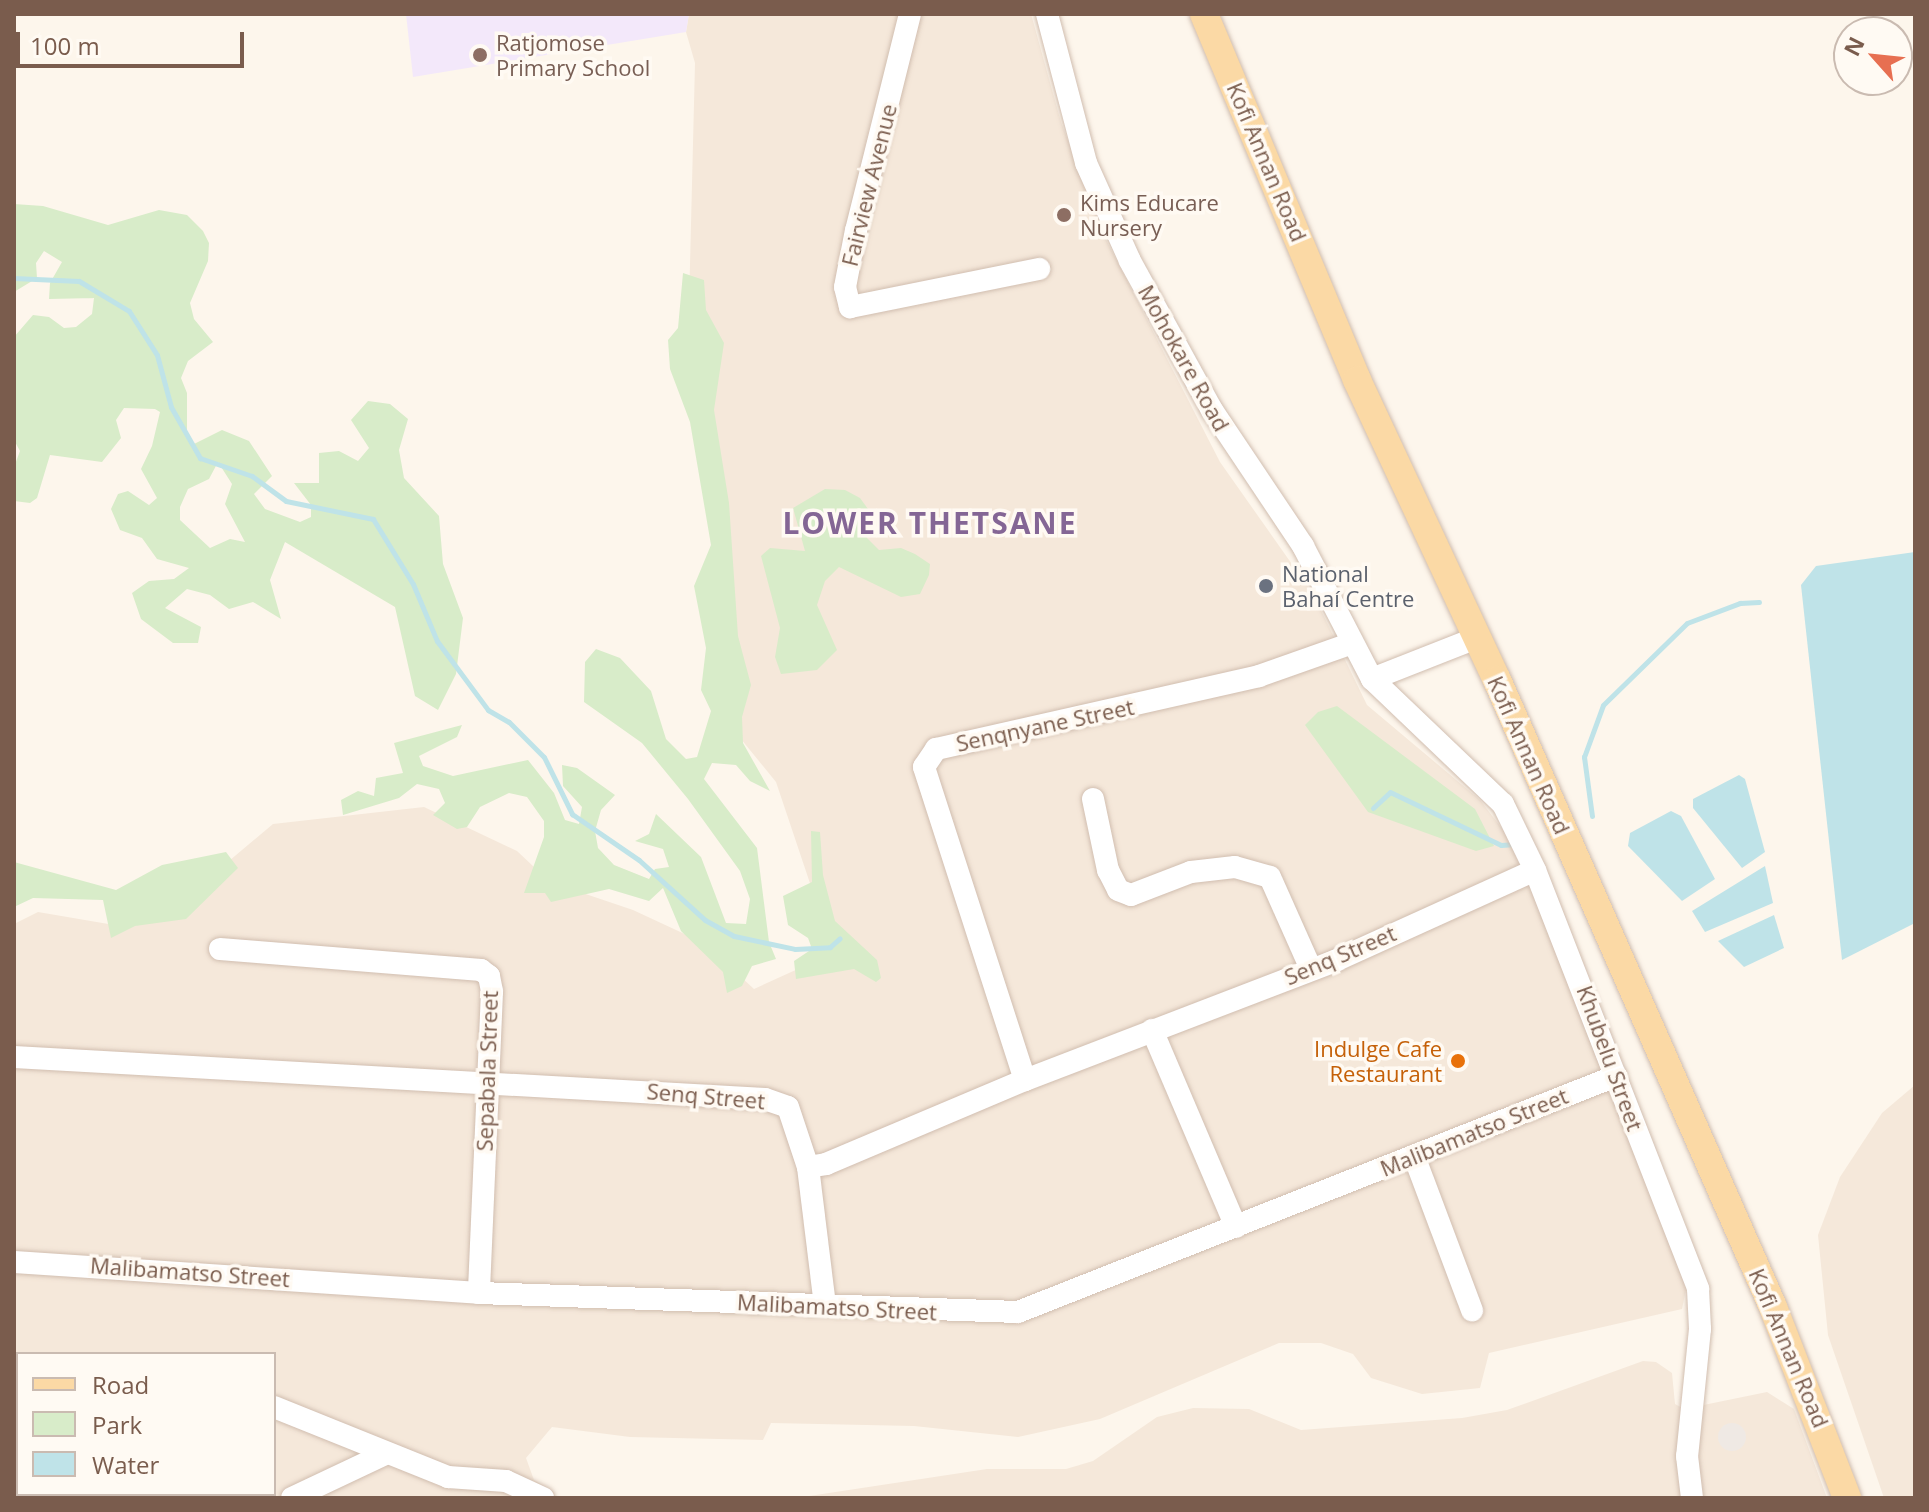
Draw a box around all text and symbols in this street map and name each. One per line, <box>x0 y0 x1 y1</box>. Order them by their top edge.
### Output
scale bar <box>20 16 248 66</box>
north arrow <box>1833 16 1913 96</box>
text: 100 m <box>30 29 100 62</box>
place label: Ratjomose Primary School <box>496 29 650 80</box>
text: N <box>1836 31 1871 61</box>
marker: Ratjomose Primary School <box>471 46 489 64</box>
street label: Kofi Annan Road <box>1222 79 1312 245</box>
street label: Fairview Avenue <box>836 101 902 269</box>
place label: Kims Educare Nursery <box>1080 189 1219 240</box>
marker: Kims Educare Nursery <box>1055 206 1073 224</box>
street label: Mohokare Road <box>1133 280 1235 436</box>
district label: LOWER THETSANE <box>782 505 1078 541</box>
place label: National Bahaí Centre <box>1282 560 1414 612</box>
marker: National Bahaí Centre <box>1257 577 1275 595</box>
street label: Kofi Annan Road <box>1482 672 1576 838</box>
street label: Senqnyane Street <box>954 693 1136 757</box>
street label: Senq Street <box>1280 920 1400 990</box>
street label: Khubelu Street <box>1572 982 1648 1134</box>
street label: Sepabala Street <box>471 990 503 1152</box>
place label: Indulge Cafe Restaurant <box>1314 1035 1442 1086</box>
marker: Indulge Cafe Restaurant <box>1449 1052 1467 1070</box>
street label: Senq Street <box>646 1078 766 1114</box>
street label: Malibamatso Street <box>1376 1082 1572 1182</box>
street label: Malibamatso Street <box>89 1252 291 1292</box>
street label: Kofi Annan Road <box>1744 1265 1834 1431</box>
street label: Malibamatso Street <box>736 1289 938 1325</box>
legend <box>16 1352 276 1496</box>
text: Road <box>92 1368 149 1401</box>
text: Park <box>92 1408 142 1441</box>
text: Water <box>92 1448 159 1481</box>

